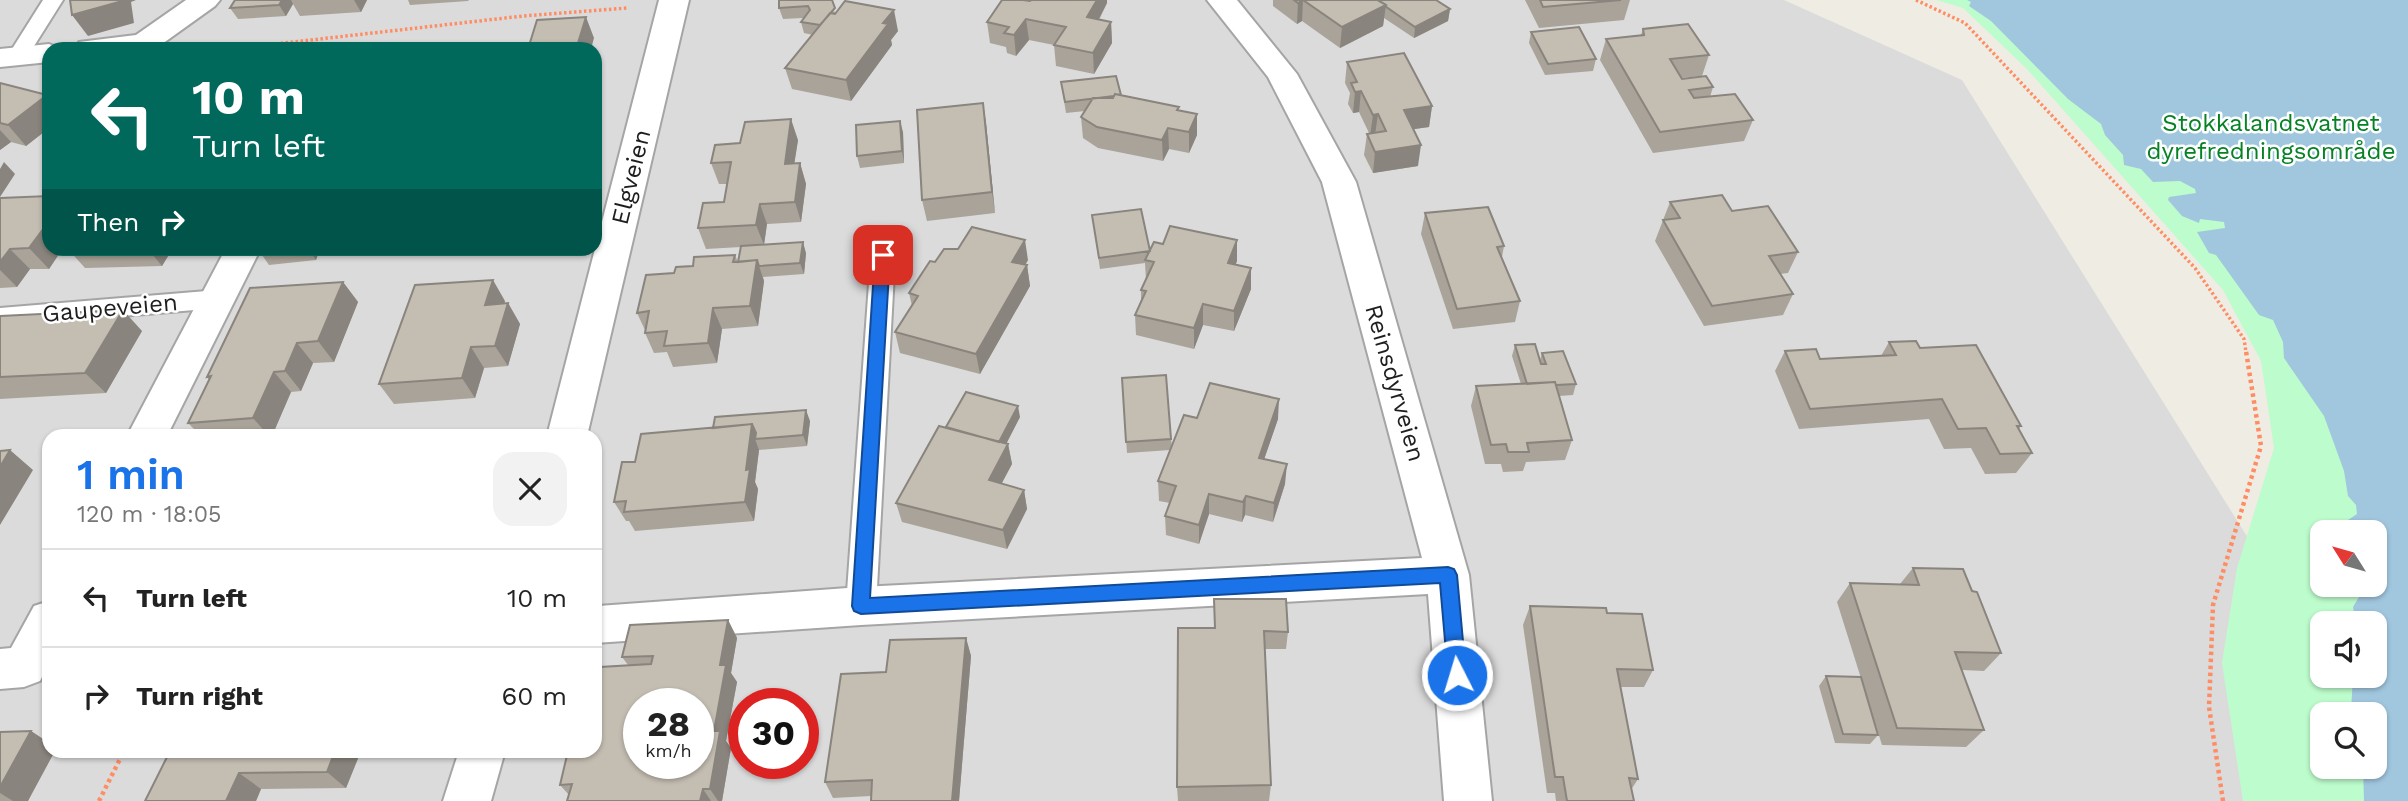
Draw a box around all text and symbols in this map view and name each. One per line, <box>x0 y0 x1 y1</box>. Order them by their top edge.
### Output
text: 10 m <box>192 68 305 126</box>
icon: left <box>77 70 168 161</box>
park label: Stokkalandsvatnet dyrefredningsområde <box>2146 109 2396 165</box>
text: Turn left <box>192 127 325 165</box>
street label: Elgveien <box>606 127 656 227</box>
icon: right <box>153 203 191 241</box>
text: Then <box>77 207 139 237</box>
pin <box>853 225 913 285</box>
icon: arrive <box>864 236 902 274</box>
street label: Gaupeveien <box>41 288 179 328</box>
street label: Reinsdyrveien <box>1359 301 1431 465</box>
text: 1 min <box>77 450 185 499</box>
button: close <box>493 452 567 526</box>
text: 120 m · 18:05 <box>77 501 222 528</box>
north arrow <box>2310 520 2387 597</box>
map controls <box>2310 520 2387 779</box>
icon: left <box>77 579 115 617</box>
text: Turn left <box>136 583 247 613</box>
text: 10 m <box>507 583 567 613</box>
button: sound <box>2310 611 2387 688</box>
position arrow <box>1420 638 1494 712</box>
icon: right <box>77 677 115 715</box>
text: Turn right <box>136 681 263 711</box>
text: 60 m <box>501 681 567 711</box>
speed limit sign: 30 <box>728 688 819 779</box>
button: search <box>2310 702 2387 779</box>
text: 28 <box>647 703 690 745</box>
text: km/h <box>645 740 692 761</box>

